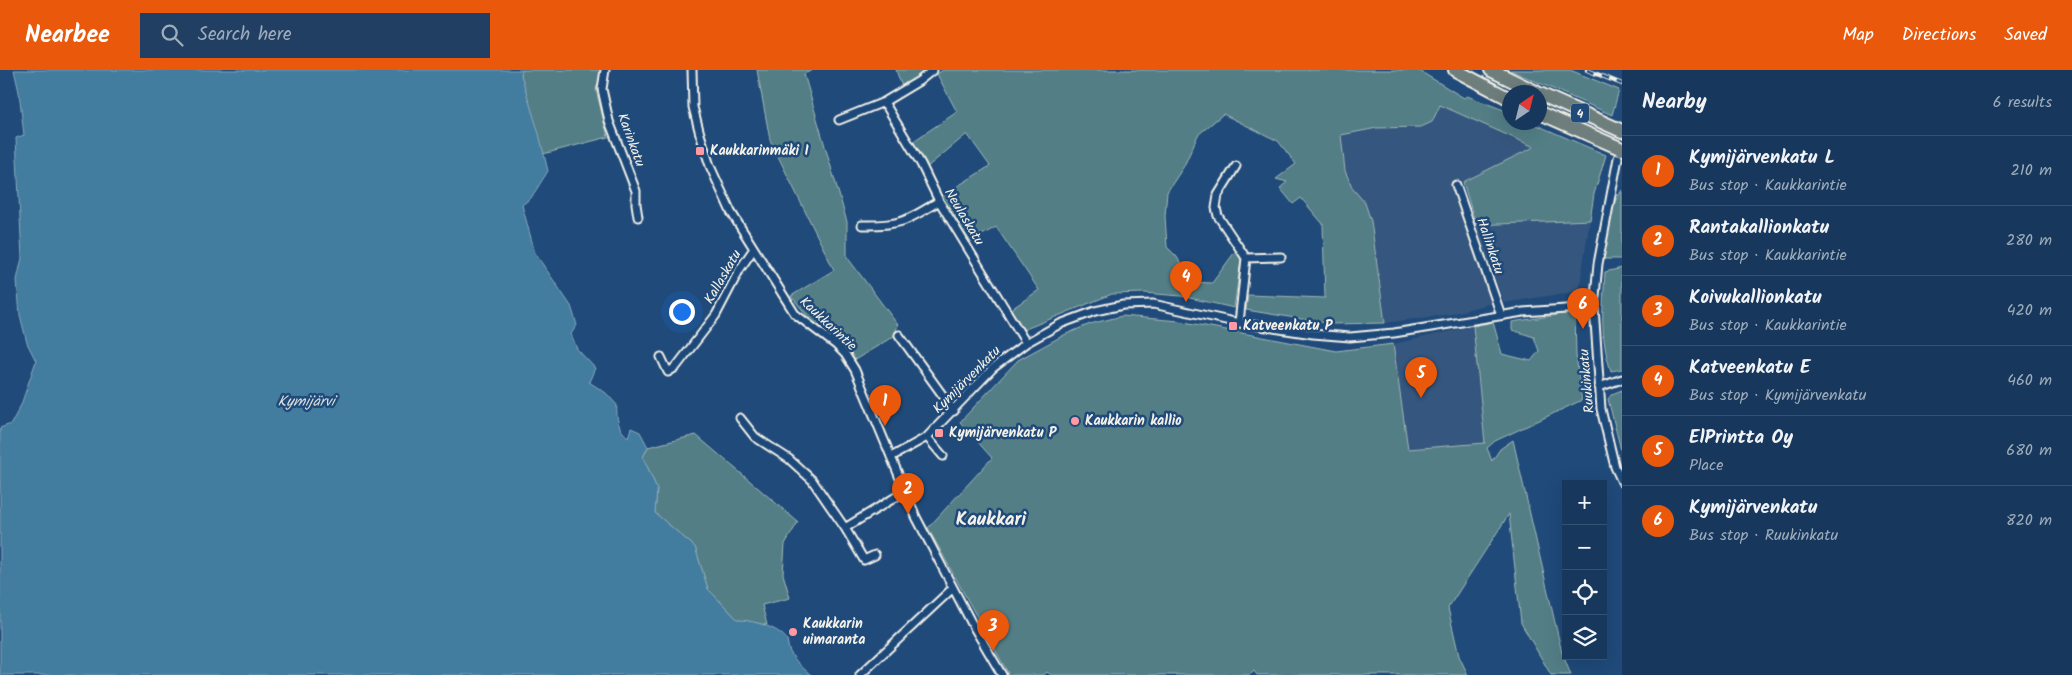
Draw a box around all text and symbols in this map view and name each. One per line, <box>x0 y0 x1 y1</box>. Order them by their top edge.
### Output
search box <box>140 13 490 58</box>
text: Nearbee <box>25 16 110 55</box>
text: Search here <box>198 20 292 50</box>
icon: search <box>158 21 186 49</box>
text: Map <box>1842 21 1874 50</box>
text: Directions <box>1902 21 1976 50</box>
text: Saved <box>2004 21 2047 50</box>
north arrow <box>1502 85 1547 130</box>
text: Nearby <box>1642 86 1707 119</box>
text: 6 results <box>1993 90 2052 115</box>
road number: 4 <box>1571 104 1589 122</box>
street label: Karinkatu <box>611 110 651 170</box>
place label: Kaukkarinmäki I <box>710 140 809 162</box>
text: Kymijärvenkatu L <box>1689 143 1835 173</box>
marker: Kaukkarinmäki I <box>694 145 706 157</box>
text: 1 <box>1656 158 1660 183</box>
text: 210 m <box>2011 158 2052 183</box>
text: Bus stop · Kaukkarintie <box>1689 173 1847 198</box>
street label: Neulaskatu <box>938 184 990 250</box>
text: Rantakallionkatu <box>1689 213 1829 243</box>
street label: Hallinkatu <box>1470 215 1510 278</box>
text: 2 <box>1653 228 1663 253</box>
text: 280 m <box>2006 228 2052 253</box>
text: Bus stop · Kaukkarintie <box>1689 243 1847 268</box>
street label: Kallaskatu <box>699 246 748 308</box>
pin: 4 <box>1170 261 1202 302</box>
text: Koivukallionkatu <box>1689 283 1821 313</box>
pin: 6 <box>1567 288 1599 329</box>
street label: Kaukkarintie <box>794 291 862 357</box>
text: 3 <box>1654 298 1662 323</box>
text: 420 m <box>2007 298 2052 323</box>
your location <box>669 299 695 325</box>
text: Bus stop · Kaukkarintie <box>1689 313 1847 338</box>
place label: Katveenkatu P <box>1243 315 1334 337</box>
marker: Katveenkatu P <box>1227 320 1239 332</box>
street label: Kymijärvenkatu <box>928 341 1006 419</box>
street label: Ruukinkatu <box>1573 348 1601 414</box>
text: Katveenkatu E <box>1689 353 1810 383</box>
pin: 5 <box>1405 357 1437 398</box>
text: 4 <box>1654 368 1662 393</box>
text: 460 m <box>2007 368 2052 393</box>
text: Bus stop · Kymijärvenkatu <box>1689 383 1866 408</box>
pin: 1 <box>869 385 901 426</box>
water label: Kymijärvi <box>277 390 338 414</box>
place label: Kaukkarin kallio <box>1085 410 1182 432</box>
marker: Kaukkarin kallio <box>1069 415 1081 427</box>
place label: Kymijärvenkatu P <box>949 422 1058 444</box>
text: ElPrintta Oy <box>1689 423 1793 453</box>
marker: Kymijärvenkatu P <box>933 427 945 439</box>
text: 5 <box>1654 438 1662 463</box>
text: 680 m <box>2006 438 2052 463</box>
text: Place <box>1689 453 1723 478</box>
pin: 2 <box>892 473 924 514</box>
map controls <box>1562 480 1607 660</box>
button: + <box>1562 480 1607 525</box>
text: Kymijärvenkatu <box>1689 493 1817 523</box>
district label: Kaukkari <box>956 505 1027 535</box>
text: 6 <box>1654 508 1662 533</box>
text: 820 m <box>2006 508 2052 533</box>
text: Bus stop · Ruukinkatu <box>1689 523 1838 548</box>
button: − <box>1562 525 1607 570</box>
button: locate <box>1562 570 1607 615</box>
pin: 3 <box>977 610 1009 651</box>
place label: Kaukkarin uimaranta <box>803 613 865 651</box>
button: layers <box>1562 615 1607 660</box>
marker: Kaukkarin uimaranta <box>787 626 799 638</box>

